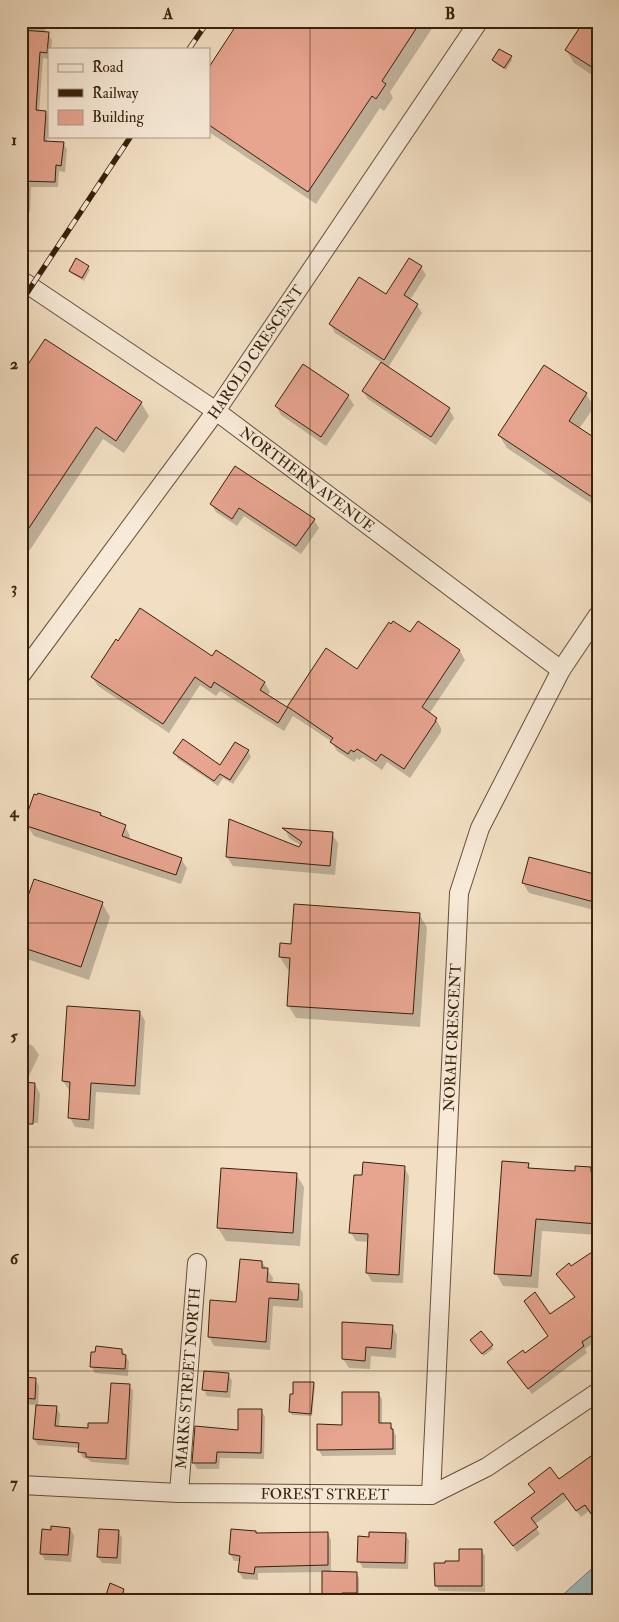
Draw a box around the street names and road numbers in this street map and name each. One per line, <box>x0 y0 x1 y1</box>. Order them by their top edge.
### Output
street label: HAROLD CRESCENT <box>203 281 308 423</box>
street label: NORTHERN AVENUE <box>236 423 379 536</box>
street label: NORAH CRESCENT <box>439 963 465 1112</box>
street label: MARKS STREET NORTH <box>171 1287 205 1470</box>
street label: FOREST STREET <box>260 1484 389 1504</box>

